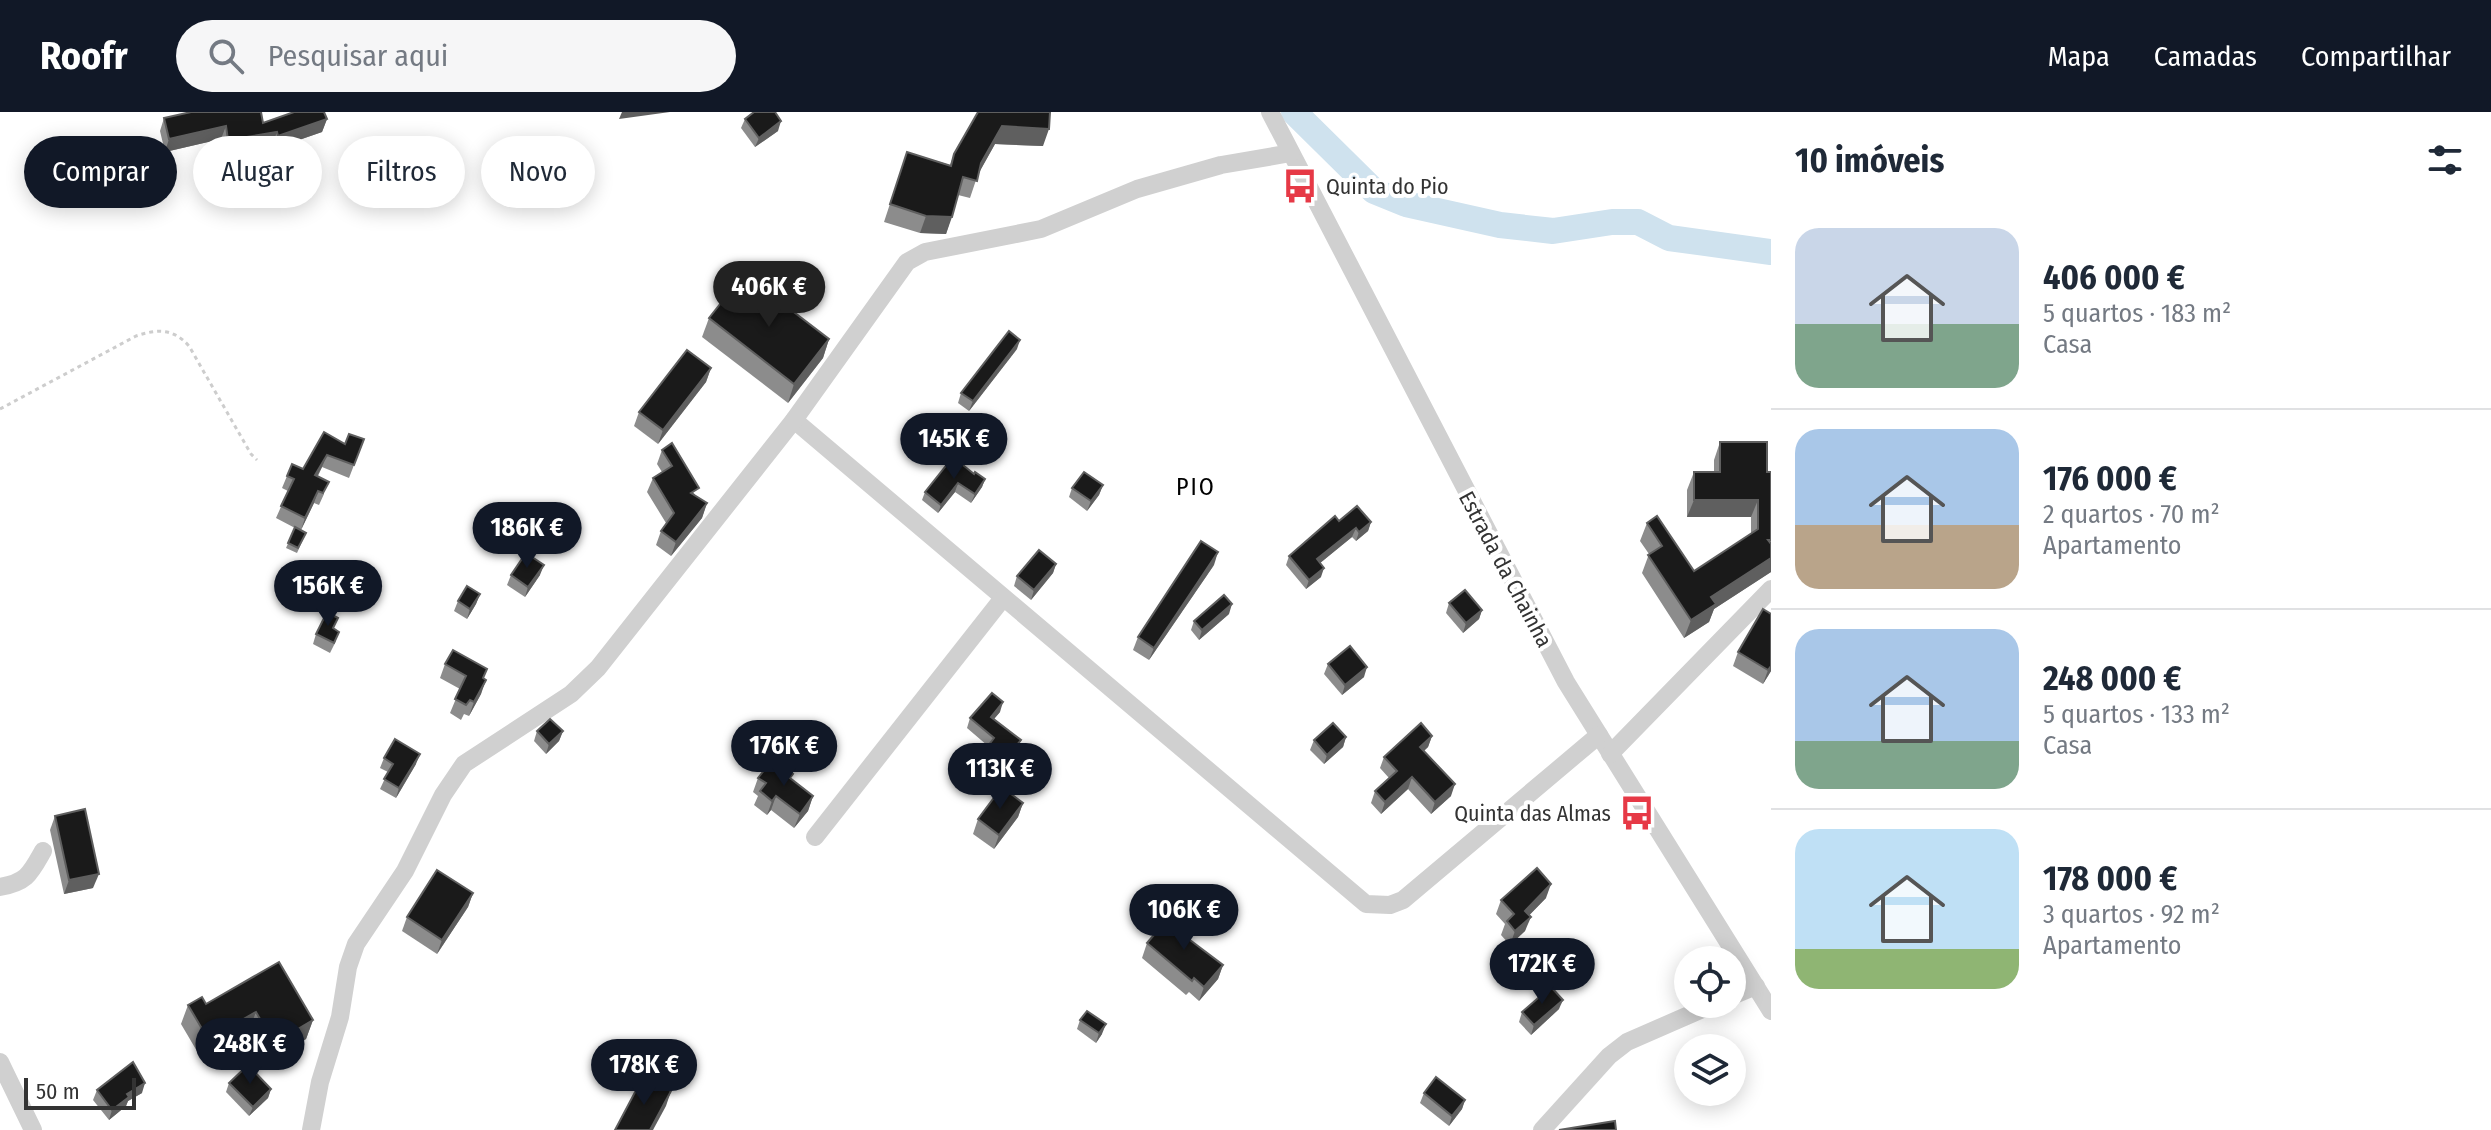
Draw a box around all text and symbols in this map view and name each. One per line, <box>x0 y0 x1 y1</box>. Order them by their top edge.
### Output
search box <box>176 20 736 92</box>
text: Roofr <box>40 33 128 79</box>
icon: search <box>204 34 248 78</box>
text: Pesquisar aqui <box>268 38 448 74</box>
text: Mapa <box>2048 40 2110 73</box>
text: Camadas <box>2154 40 2257 73</box>
text: Compartilhar <box>2301 40 2451 73</box>
chip: Comprar <box>24 136 177 208</box>
chip: Alugar <box>193 136 322 208</box>
chip: Filtros <box>338 136 465 208</box>
chip: Novo <box>481 136 595 208</box>
icon: filters <box>2423 138 2467 182</box>
text: 10 imóveis <box>1795 140 1944 181</box>
bus stop icon: Quinta do Pio <box>1281 167 1319 205</box>
place label: Quinta do Pio <box>1326 173 1449 200</box>
text: 406 000 € <box>2043 257 2185 298</box>
icon: home <box>1859 260 1955 356</box>
pin: 406K € <box>704 261 834 329</box>
text: 406K € <box>731 271 807 302</box>
text: 5 quartos · 183 m² <box>2043 298 2231 329</box>
text: Casa <box>2043 329 2092 360</box>
pin: 145K € <box>889 413 1019 481</box>
text: 145K € <box>918 423 990 454</box>
text: 176 000 € <box>2043 458 2177 499</box>
icon: home <box>1859 461 1955 557</box>
district label: PIO <box>1176 473 1216 501</box>
street label: Estrada da Chainha <box>1453 487 1558 652</box>
text: 2 quartos · 70 m² <box>2043 499 2220 530</box>
pin: 186K € <box>462 502 592 570</box>
text: 186K € <box>491 512 563 543</box>
text: Apartamento <box>2043 530 2181 561</box>
pin: 156K € <box>263 560 393 628</box>
text: 156K € <box>292 570 364 601</box>
text: 248 000 € <box>2043 658 2182 699</box>
icon: home <box>1859 661 1955 757</box>
text: 5 quartos · 133 m² <box>2043 699 2230 730</box>
pin: 176K € <box>719 720 849 788</box>
text: 176K € <box>749 730 819 761</box>
text: Casa <box>2043 730 2092 761</box>
pin: 113K € <box>935 743 1065 811</box>
text: 113K € <box>966 753 1034 784</box>
bus stop icon: Quinta das Almas <box>1618 794 1656 832</box>
place label: Quinta das Almas <box>1454 800 1611 827</box>
text: 178 000 € <box>2043 858 2177 899</box>
icon: home <box>1859 861 1955 957</box>
pin: 106K € <box>1119 884 1249 952</box>
text: 106K € <box>1147 894 1221 925</box>
text: 3 quartos · 92 m² <box>2043 899 2220 930</box>
text: Apartamento <box>2043 930 2181 961</box>
pin: 172K € <box>1477 938 1607 1006</box>
map controls <box>1674 946 1746 1106</box>
button: locate <box>1674 946 1746 1018</box>
text: 172K € <box>1508 948 1576 979</box>
pin: 248K € <box>185 1018 315 1086</box>
text: 248K € <box>213 1028 287 1059</box>
button: layers <box>1674 1034 1746 1106</box>
pin: 178K € <box>579 1039 709 1107</box>
text: 178K € <box>609 1049 679 1080</box>
scale bar <box>24 1074 136 1110</box>
text: 50 m <box>36 1078 80 1105</box>

